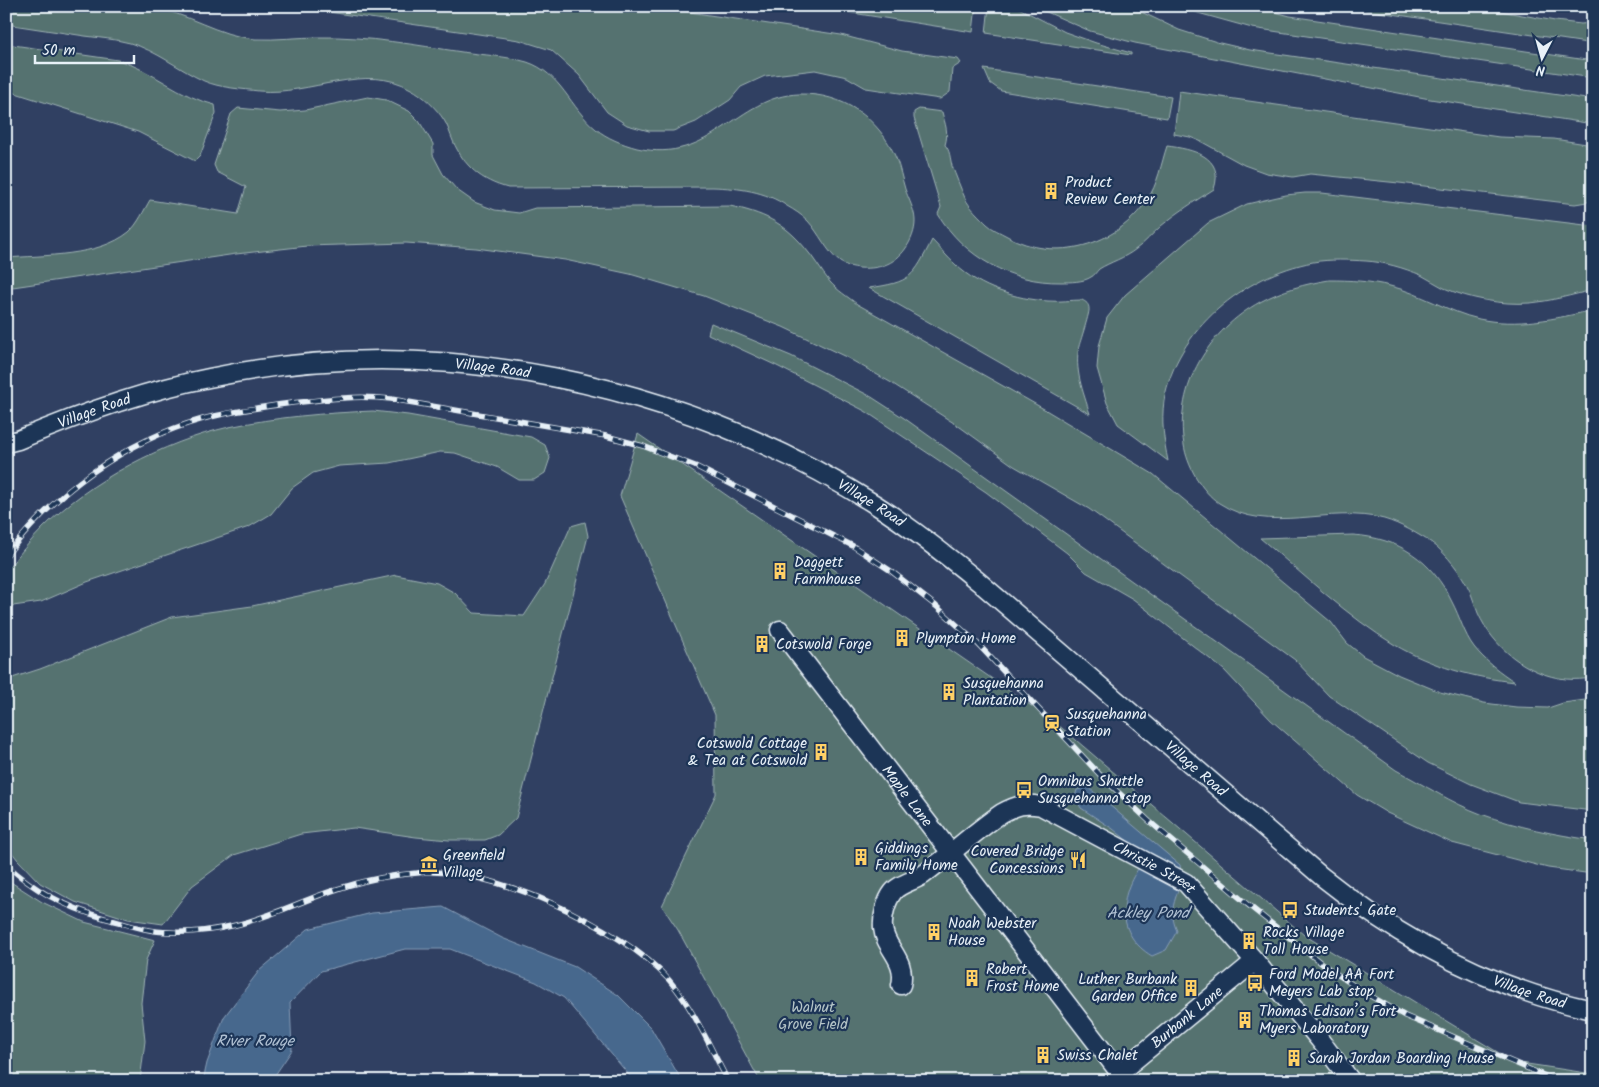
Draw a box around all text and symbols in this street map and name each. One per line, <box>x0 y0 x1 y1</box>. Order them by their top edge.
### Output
scale bar <box>35 32 134 64</box>
north arrow <box>1516 32 1566 82</box>
text: 50 m <box>42 39 76 63</box>
text: N <box>1535 59 1546 81</box>
place label: Product Review Center <box>1065 171 1156 212</box>
building icon: Product Review Center <box>1041 181 1061 201</box>
street label: Village Road <box>454 352 533 386</box>
street label: Village Road <box>54 388 134 436</box>
street label: Village Road <box>833 473 910 534</box>
place label: Daggett Farmhouse <box>794 551 861 592</box>
building icon: Daggett Farmhouse <box>770 561 790 581</box>
place label: Plympton Home <box>916 627 1016 651</box>
building icon: Plympton Home <box>892 628 912 648</box>
place label: Cotswold Forge <box>776 633 872 657</box>
building icon: Cotswold Forge <box>752 634 772 654</box>
place label: Susquehanna Plantation <box>963 672 1044 713</box>
building icon: Susquehanna Plantation <box>939 682 959 702</box>
place label: Susquehanna Station <box>1066 703 1147 744</box>
station icon: Susquehanna Station <box>1042 713 1062 733</box>
place label: Cotswold Cottage & Tea at Cotswold <box>688 732 808 773</box>
street label: Village Road <box>1159 735 1232 804</box>
building icon: Cotswold Cottage & Tea at Cotswold <box>811 742 831 762</box>
street label: Maple Lane <box>875 760 938 833</box>
place label: Omnibus Shuttle Susquehanna stop <box>1038 770 1151 811</box>
bus stop icon: Omnibus Shuttle Susquehanna stop <box>1014 780 1034 800</box>
street label: Christie Street <box>1108 835 1202 900</box>
place label: Giddings Family Home <box>875 837 958 878</box>
place label: Covered Bridge Concessions <box>970 840 1065 881</box>
place label: Greenfield Village <box>443 844 505 885</box>
building icon: Giddings Family Home <box>851 847 871 867</box>
restaurant icon: Covered Bridge Concessions <box>1068 850 1088 870</box>
museum icon: Greenfield Village <box>419 854 439 874</box>
place label: Students' Gate <box>1304 899 1397 923</box>
bus stop icon: Students' Gate <box>1280 900 1300 920</box>
water label: Ackley Pond <box>1107 901 1193 926</box>
place label: Noah Webster House <box>948 912 1037 953</box>
place label: Rocks Village Toll House <box>1263 921 1345 962</box>
building icon: Noah Webster House <box>924 922 944 942</box>
building icon: Rocks Village Toll House <box>1239 931 1259 951</box>
place label: Robert Frost Home <box>986 958 1060 999</box>
place label: Ford Model AA Fort Meyers Lab stop <box>1269 963 1395 1004</box>
building icon: Robert Frost Home <box>962 968 982 988</box>
place label: Luther Burbank Garden Office <box>1078 968 1178 1009</box>
street label: Village Road <box>1489 969 1569 1016</box>
bus stop icon: Ford Model AA Fort Meyers Lab stop <box>1245 973 1265 993</box>
building icon: Luther Burbank Garden Office <box>1181 978 1201 998</box>
street label: Burbank Lane <box>1146 981 1229 1055</box>
park label: Walnut Grove Field <box>778 996 848 1037</box>
place label: Thomas Edison’s Fort Myers Laboratory <box>1259 1000 1397 1041</box>
building icon: Thomas Edison’s Fort Myers Laboratory <box>1235 1010 1255 1030</box>
water label: River Rouge <box>216 1029 296 1054</box>
place label: Swiss Chalet <box>1057 1044 1138 1068</box>
building icon: Swiss Chalet <box>1033 1045 1053 1065</box>
place label: Sarah Jordan Boarding House <box>1308 1047 1494 1071</box>
building icon: Sarah Jordan Boarding House <box>1284 1048 1304 1068</box>

